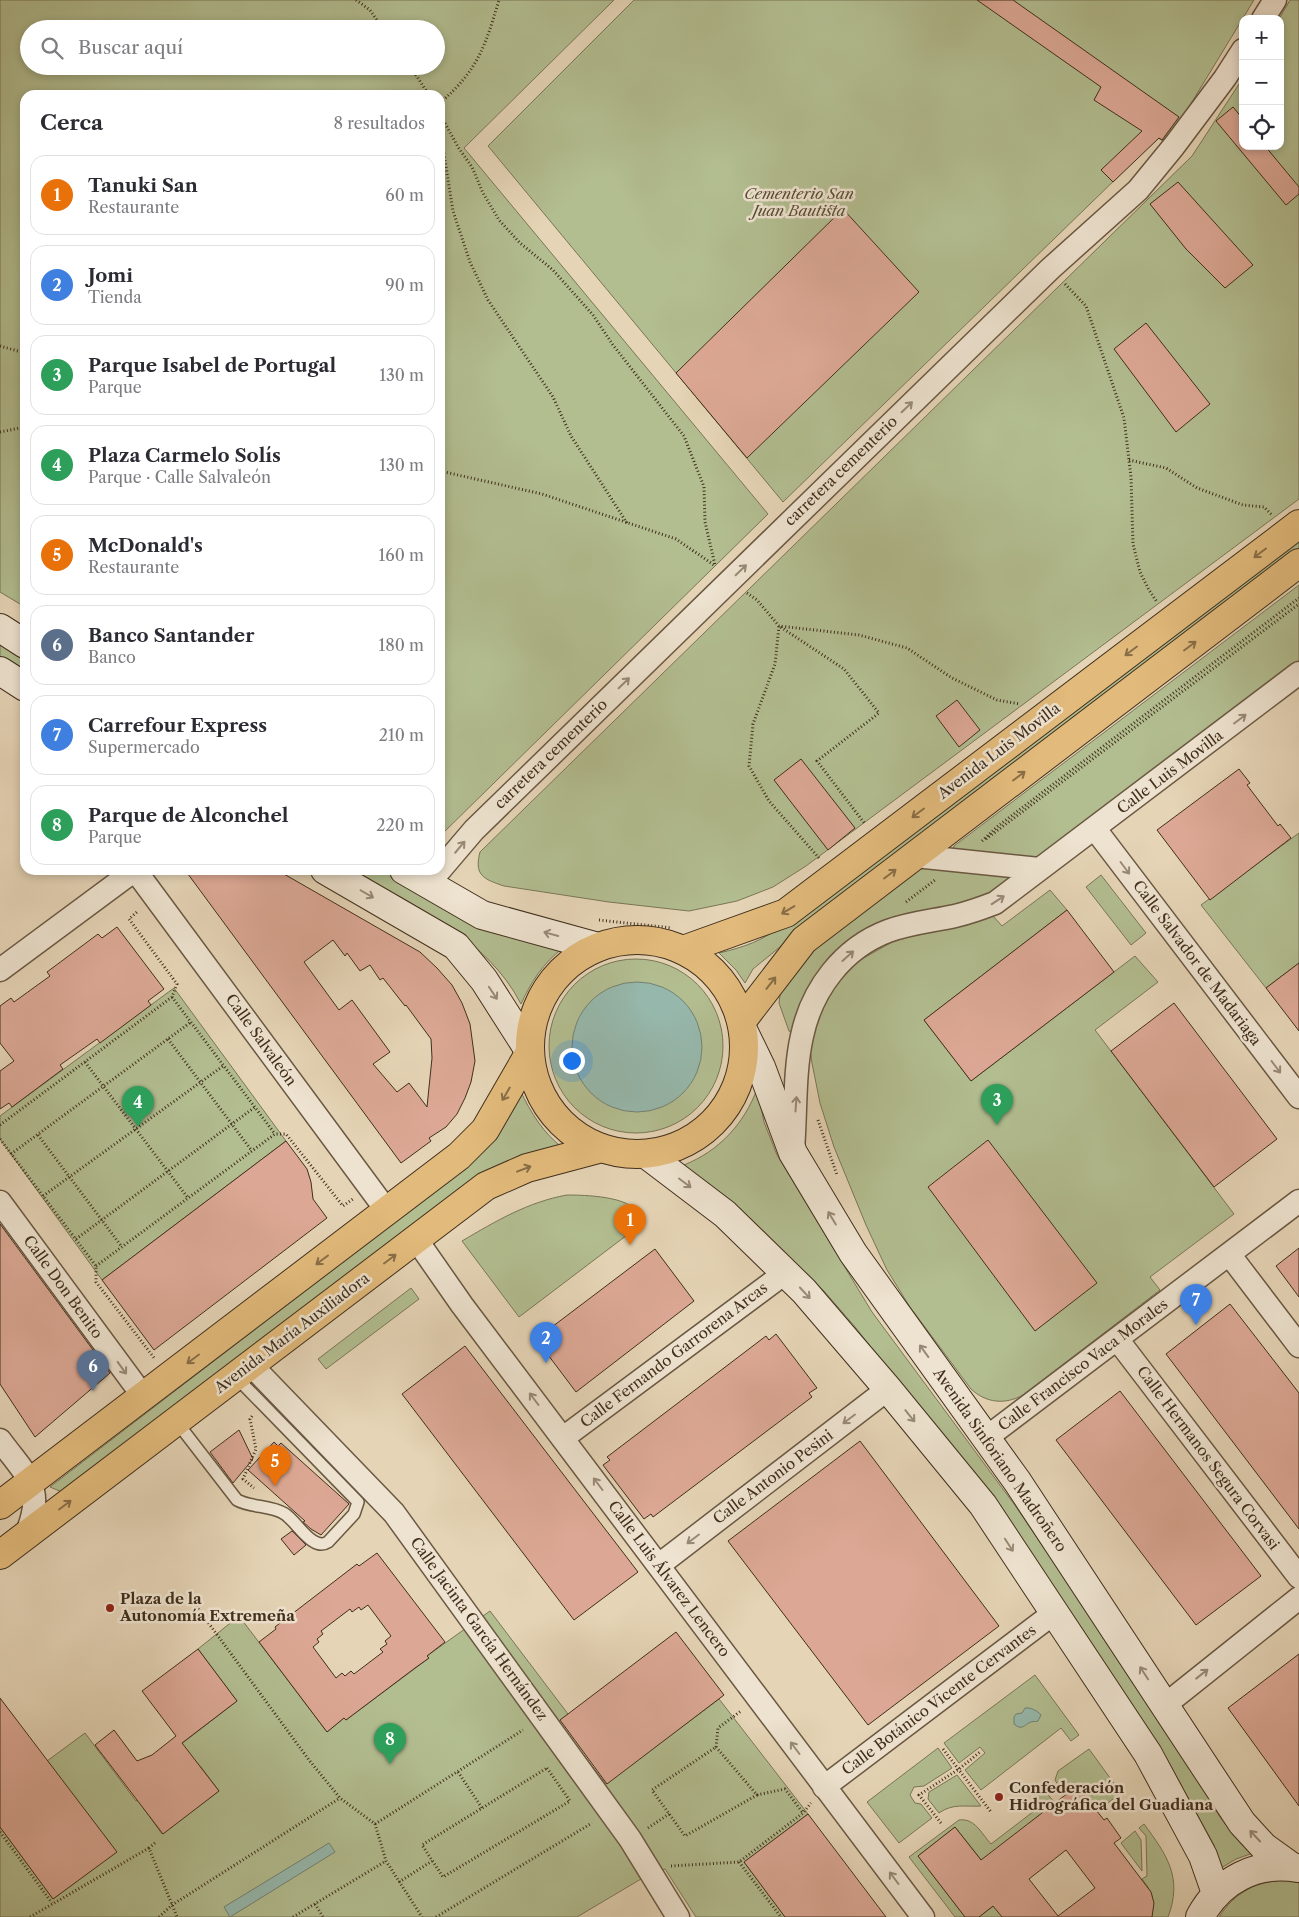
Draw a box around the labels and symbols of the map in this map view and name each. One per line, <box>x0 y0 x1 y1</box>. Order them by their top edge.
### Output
park label: Cementerio San Juan Bautista <box>744 184 854 220</box>
one-way arrow <box>901 401 913 413</box>
street label: carretera cementerio <box>780 412 901 530</box>
one-way arrow <box>1253 548 1267 558</box>
one-way arrow <box>734 564 747 576</box>
one-way arrow <box>1183 640 1196 651</box>
one-way arrow <box>1125 646 1138 657</box>
one-way arrow <box>618 677 631 689</box>
street label: carretera cementerio <box>490 695 611 813</box>
street label: Avenida Luis Movilla <box>933 698 1064 803</box>
one-way arrow <box>1233 713 1246 724</box>
street label: Calle Luis Movilla <box>1113 725 1227 818</box>
one-way arrow <box>1012 771 1026 781</box>
one-way arrow <box>911 808 925 818</box>
one-way arrow <box>454 841 465 854</box>
one-way arrow <box>1119 861 1130 874</box>
one-way arrow <box>883 869 896 880</box>
street label: Calle Salvador de Madariaga <box>1129 876 1266 1049</box>
one-way arrow <box>359 890 373 900</box>
one-way arrow <box>991 895 1005 905</box>
one-way arrow <box>781 906 795 916</box>
one-way arrow <box>544 929 560 938</box>
one-way arrow <box>841 950 854 962</box>
one-way arrow <box>766 976 776 990</box>
one-way arrow <box>488 985 498 999</box>
street label: Calle Salvaleón <box>222 990 301 1090</box>
your location <box>559 1048 585 1074</box>
one-way arrow <box>1271 1060 1281 1074</box>
pin: 3 <box>981 1084 1013 1125</box>
pin: 4 <box>122 1086 154 1127</box>
one-way arrow <box>500 1087 510 1101</box>
one-way arrow <box>792 1097 801 1113</box>
one-way arrow <box>516 1164 531 1173</box>
one-way arrow <box>678 1178 692 1188</box>
pin: 1 <box>614 1204 646 1245</box>
one-way arrow <box>826 1211 836 1225</box>
street label: Calle Don Benito <box>20 1231 107 1342</box>
one-way arrow <box>383 1254 397 1264</box>
one-way arrow <box>315 1255 329 1265</box>
street label: Avenida María Auxiliadora <box>210 1268 373 1398</box>
street label: Calle Fernando Garrorena Arcas <box>576 1278 771 1431</box>
pin: 7 <box>1180 1284 1212 1325</box>
one-way arrow <box>799 1286 811 1299</box>
street label: Calle Francisco Vaca Morales <box>994 1294 1171 1435</box>
pin: 2 <box>530 1322 562 1363</box>
one-way arrow <box>918 1345 929 1358</box>
pin: 6 <box>77 1350 109 1391</box>
one-way arrow <box>187 1353 200 1364</box>
one-way arrow <box>117 1361 128 1374</box>
street label: Calle Hermanos Segura Corvasi <box>1133 1362 1284 1554</box>
street label: Avenida Sinforiano Madroñero <box>929 1363 1071 1555</box>
one-way arrow <box>528 1393 539 1406</box>
one-way arrow <box>905 1409 916 1422</box>
one-way arrow <box>843 1413 856 1424</box>
street label: Calle Antonio Pesini <box>709 1425 837 1528</box>
pin: 5 <box>259 1445 291 1486</box>
one-way arrow <box>593 1477 603 1491</box>
street label: Calle Luis Álvarez Lencero <box>604 1497 734 1661</box>
one-way arrow <box>58 1500 71 1511</box>
street label: Calle Jacinta García Hernández <box>406 1533 553 1724</box>
one-way arrow <box>686 1533 699 1544</box>
one-way arrow <box>1004 1537 1014 1551</box>
place label: Plaza de la Autonomía Extremeña <box>119 1589 295 1625</box>
marker: Plaza de la Autonomía Extremeña <box>104 1602 116 1614</box>
street label: Calle Botánico Vicente Cervantes <box>838 1620 1040 1779</box>
one-way arrow <box>1139 1666 1149 1680</box>
one-way arrow <box>1196 1668 1209 1679</box>
pin: 8 <box>374 1723 406 1764</box>
one-way arrow <box>790 1741 800 1755</box>
place label: Confederación Hidrográfica del Guadiana <box>1009 1778 1214 1814</box>
marker: Confederación Hidrográfica del Guadiana <box>993 1791 1005 1803</box>
one-way arrow <box>1249 1830 1261 1843</box>
one-way arrow <box>889 1871 899 1885</box>

